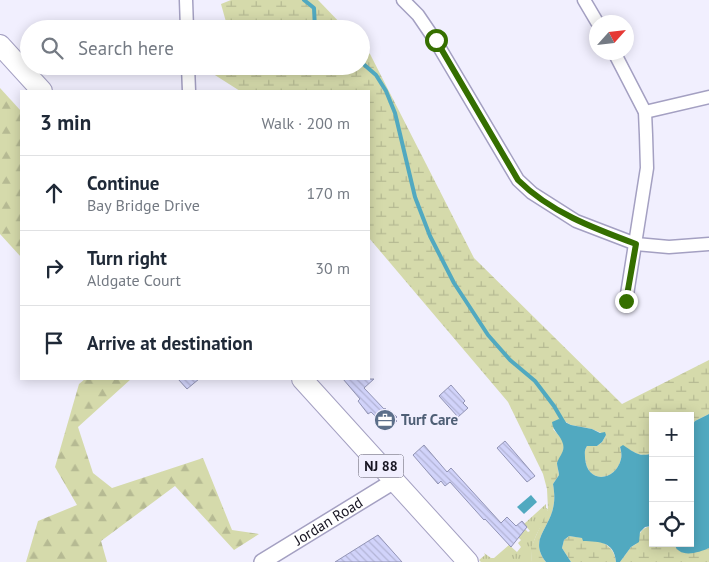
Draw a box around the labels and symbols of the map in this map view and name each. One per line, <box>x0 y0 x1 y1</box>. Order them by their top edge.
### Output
north arrow <box>589 15 634 60</box>
route start <box>425 29 448 52</box>
route end <box>615 290 638 313</box>
office icon: Turf Care <box>373 408 397 432</box>
place label: Turf Care <box>401 410 459 429</box>
road number: NJ 88 <box>358 454 404 478</box>
street label: Jordan Road <box>290 493 366 550</box>

